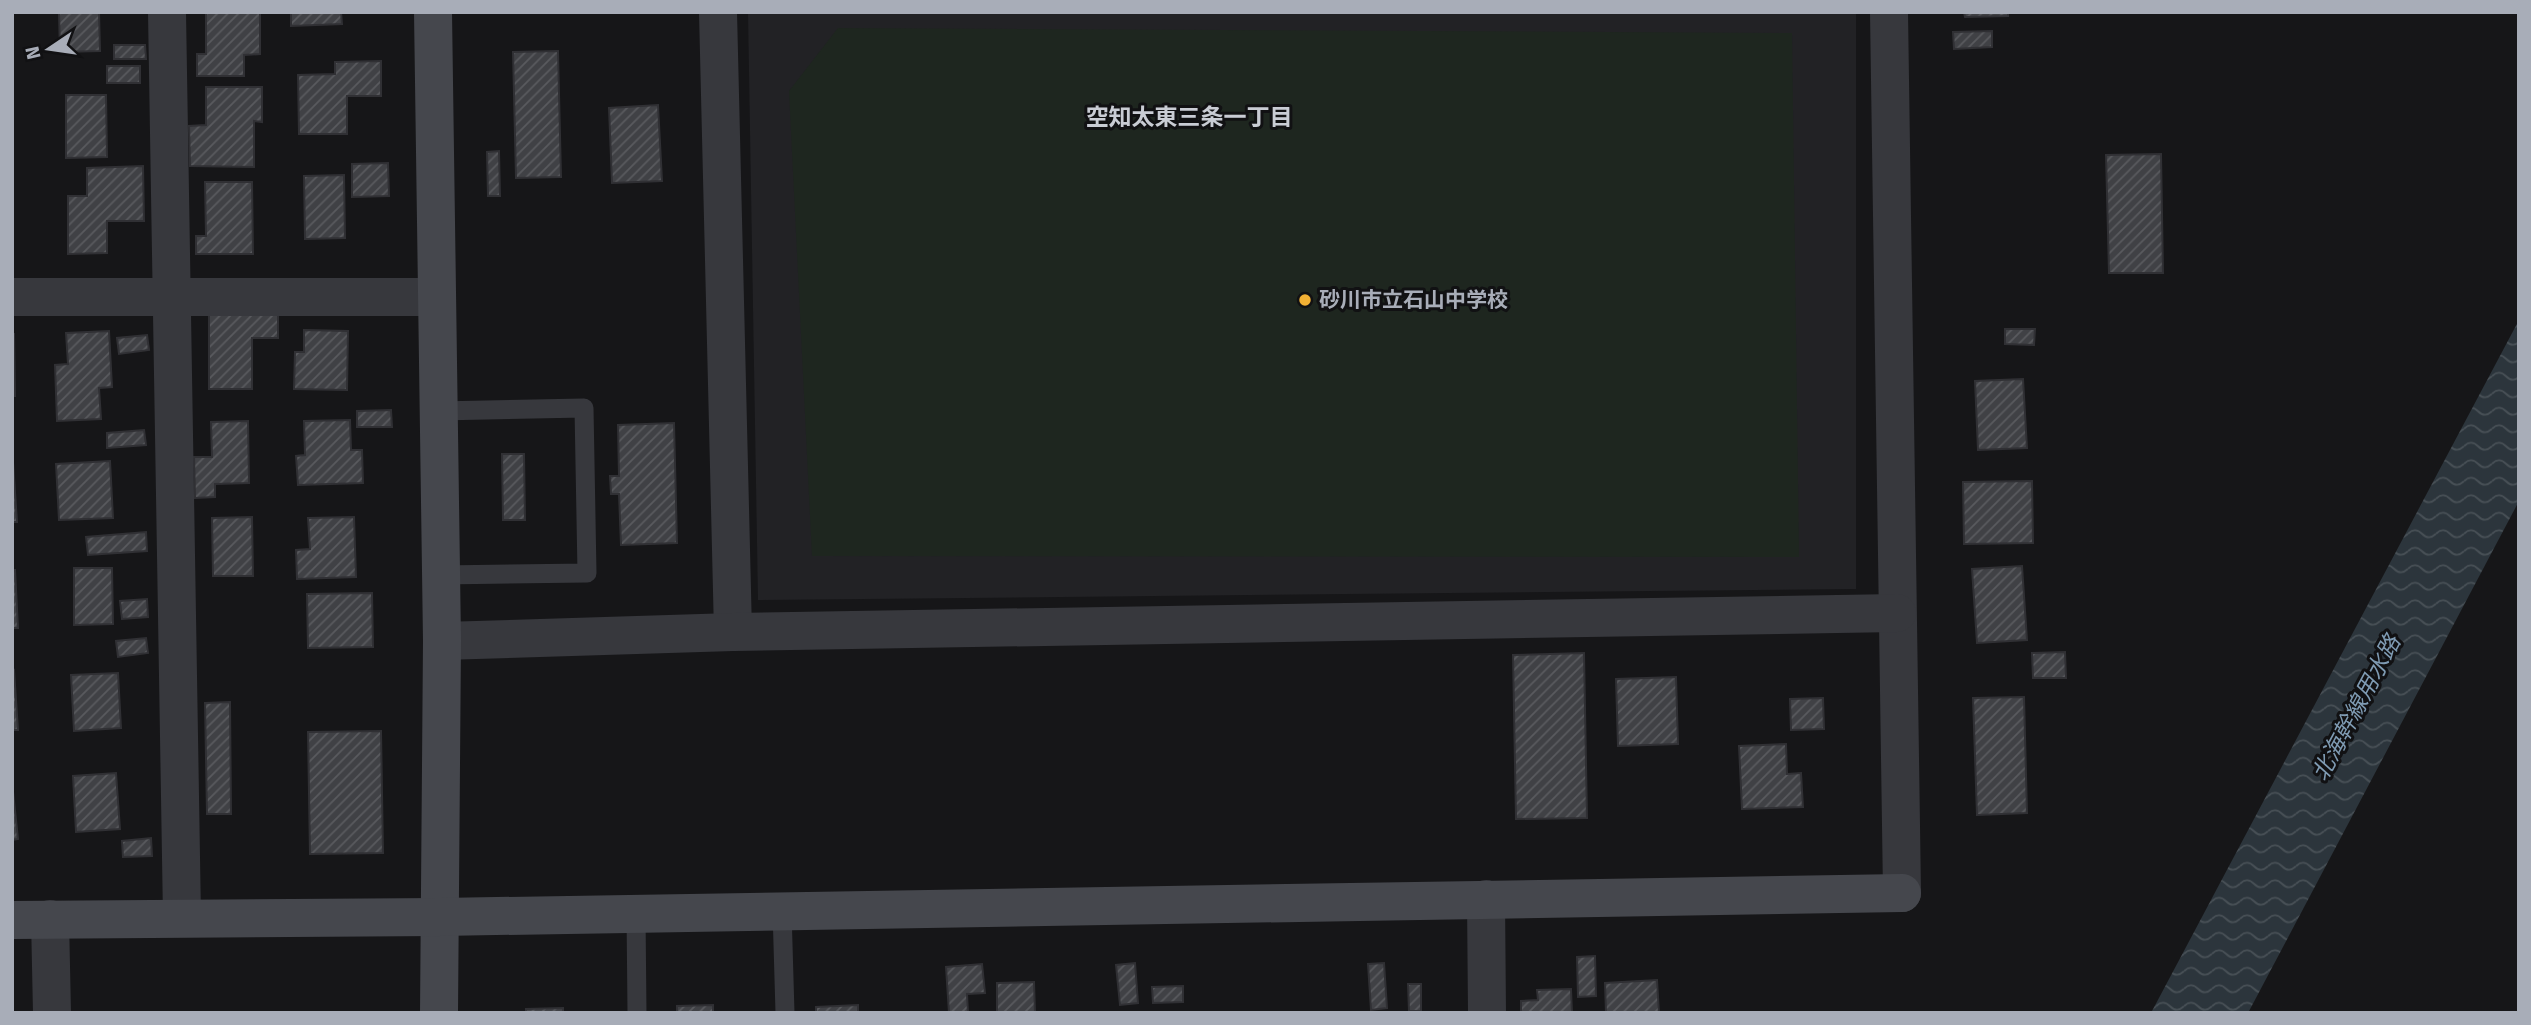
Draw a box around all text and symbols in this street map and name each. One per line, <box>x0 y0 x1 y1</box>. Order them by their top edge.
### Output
north arrow <box>14 14 84 84</box>
text: N <box>20 44 46 61</box>
district label: 空知太東三条一丁目 <box>1086 103 1293 131</box>
place label: 砂川市立石山中学校 <box>1319 287 1508 313</box>
marker: 砂川市立石山中学校 <box>1297 292 1313 308</box>
water label: 北海幹線用水路 <box>2306 629 2407 786</box>

